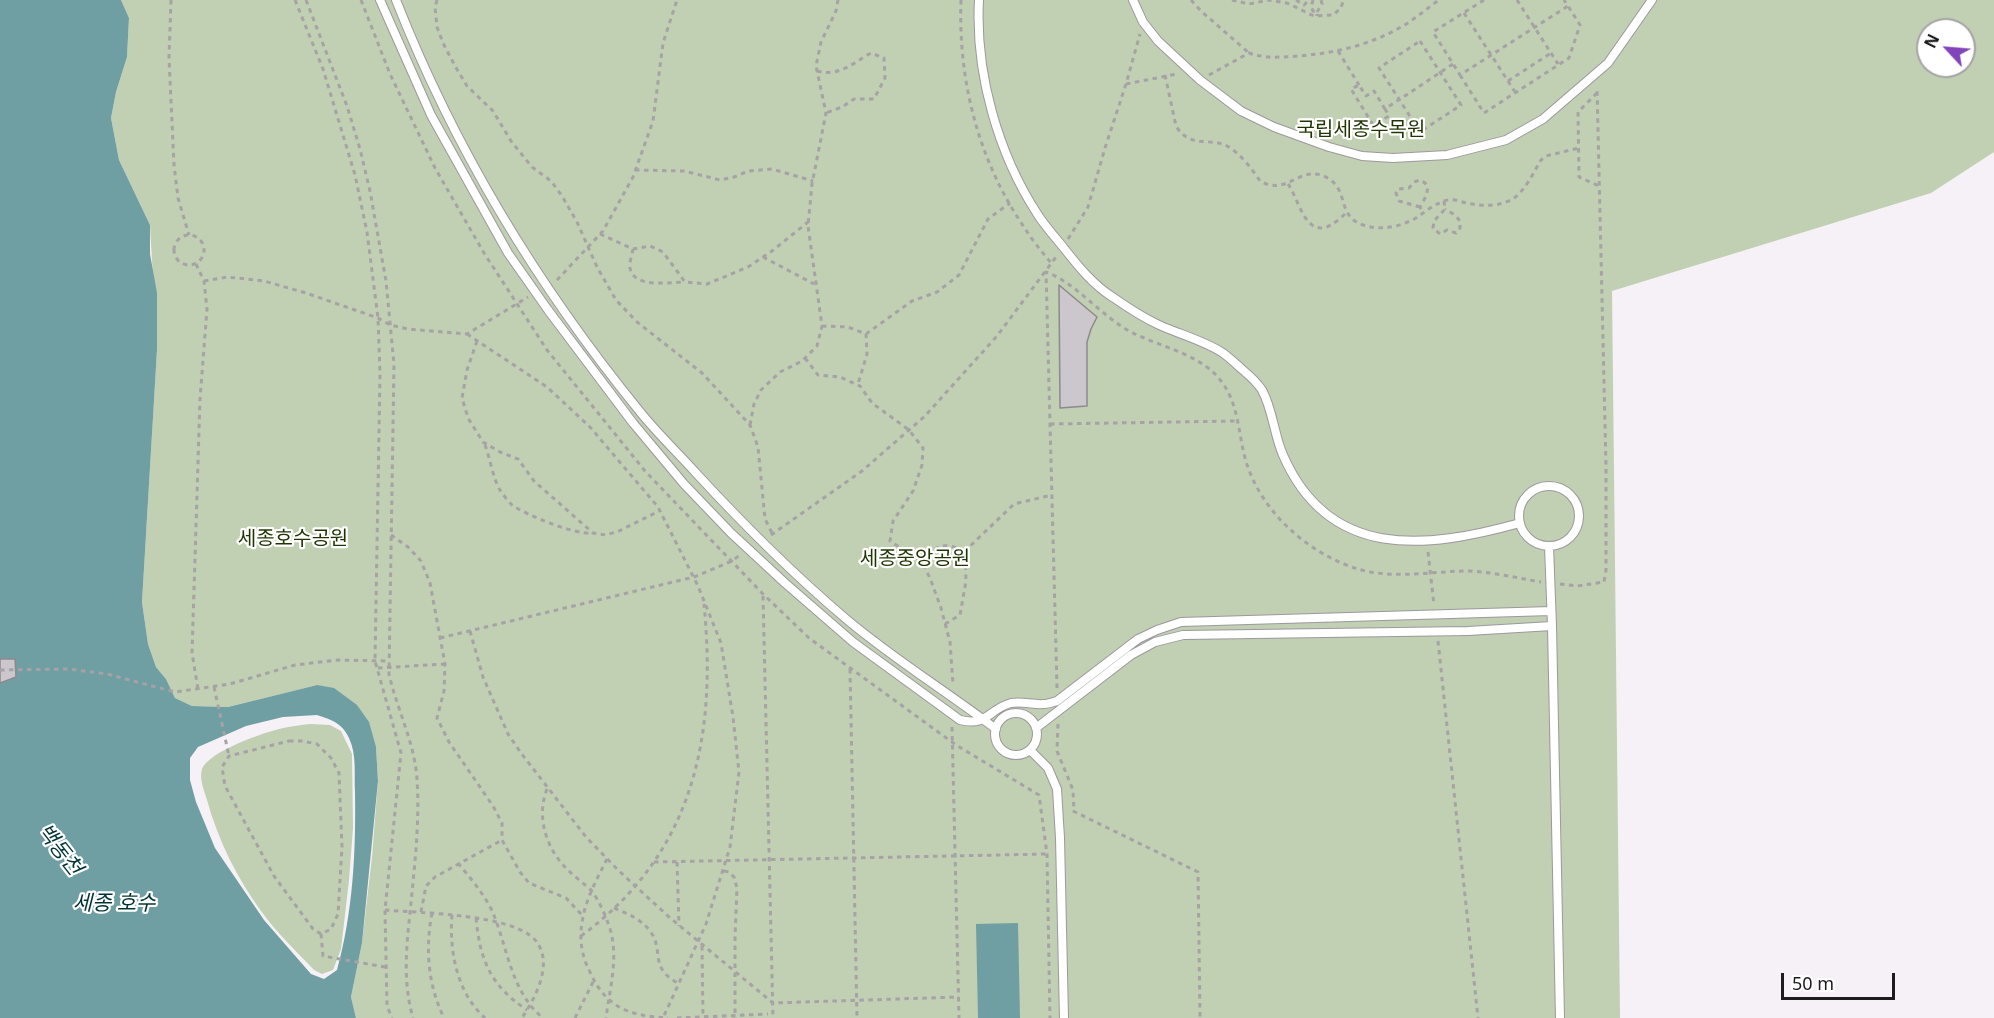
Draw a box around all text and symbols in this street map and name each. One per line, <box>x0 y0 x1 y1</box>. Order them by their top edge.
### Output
north arrow <box>1916 18 1976 78</box>
text: N <box>1919 30 1944 52</box>
park label: 국립세종수목원 <box>1297 118 1425 142</box>
park label: 세종호수공원 <box>238 527 348 551</box>
park label: 세종중앙공원 <box>860 547 970 571</box>
water label: 백동천 <box>31 819 87 881</box>
water label: 세종 호수 <box>73 891 155 917</box>
scale bar <box>1784 961 1898 999</box>
text: 50 m <box>1792 971 1834 995</box>

